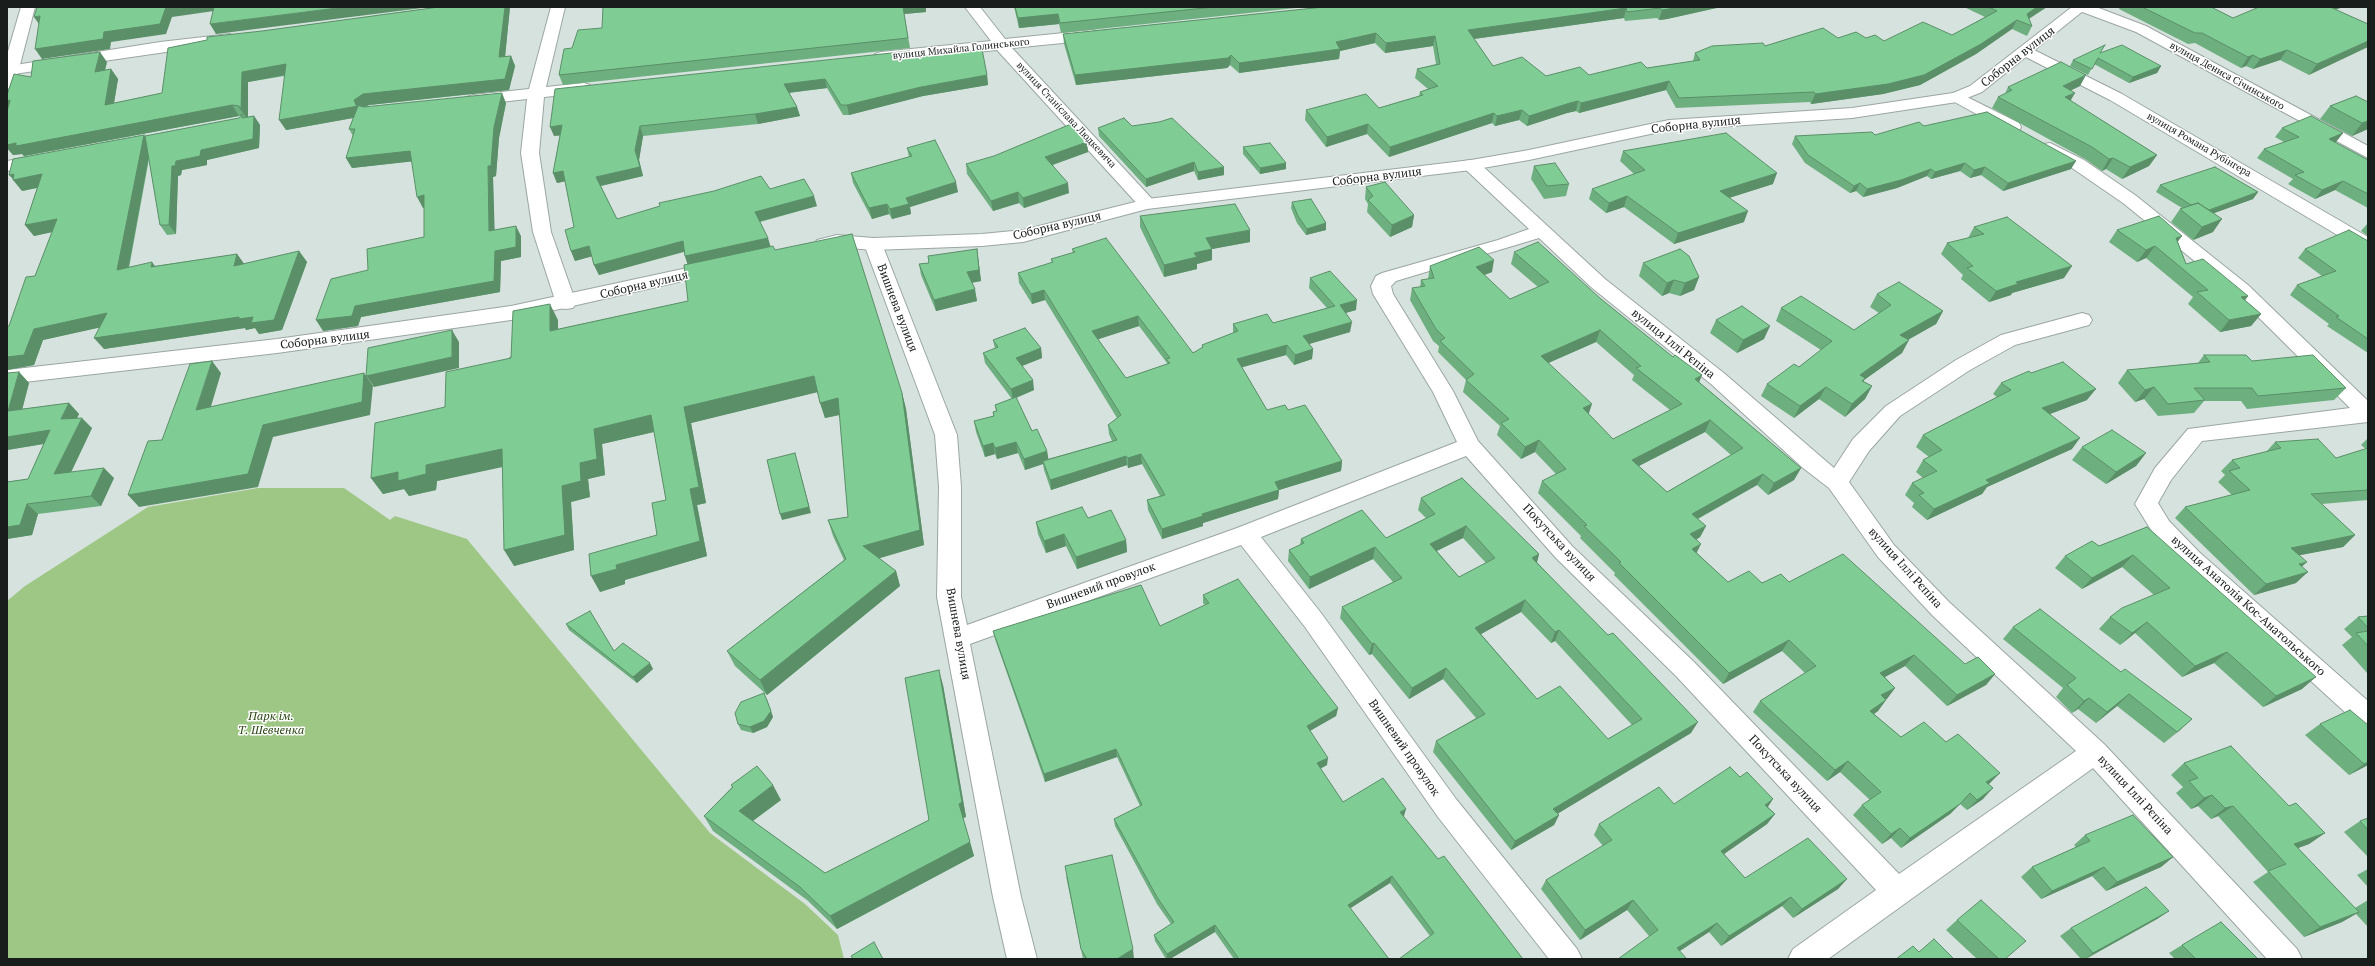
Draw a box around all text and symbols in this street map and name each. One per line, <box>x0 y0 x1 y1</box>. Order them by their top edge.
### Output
street label: Соборна вулиця <box>1978 24 2058 90</box>
street label: вулиця Михайла Голинського <box>892 36 1030 62</box>
street label: вулиця Дениса Січинського <box>2168 39 2286 113</box>
street label: вулиця Станіслава Людкевича <box>1014 59 1118 171</box>
street label: вулиця Романа Рубінгера <box>2145 110 2253 180</box>
street label: Соборна вулиця <box>1650 113 1742 137</box>
street label: Соборна вулиця <box>1331 164 1423 190</box>
street label: Соборна вулиця <box>1012 209 1102 243</box>
street label: Вишнева вулиця <box>874 262 920 354</box>
street label: Соборна вулиця <box>599 268 689 302</box>
street label: вулиця Іллі Рєпіна <box>1628 306 1718 382</box>
street label: Соборна вулиця <box>279 327 371 353</box>
street label: Покутська вулиця <box>1519 501 1599 585</box>
street label: вулиця Іллі Рєпіна <box>1865 525 1945 611</box>
street label: вулиця Анатолія Кос-Анатольського <box>2168 533 2328 679</box>
street label: Вишневий провулок <box>1045 560 1157 612</box>
street label: Вишнева вулиця <box>943 587 973 681</box>
street label: Вишневий провулок <box>1365 697 1443 799</box>
park label: Парк ім. Т. Шевченка <box>238 710 304 738</box>
street label: Покутська вулиця <box>1745 732 1825 816</box>
street label: вулиця Іллі Рєпіна <box>2095 752 2175 838</box>

